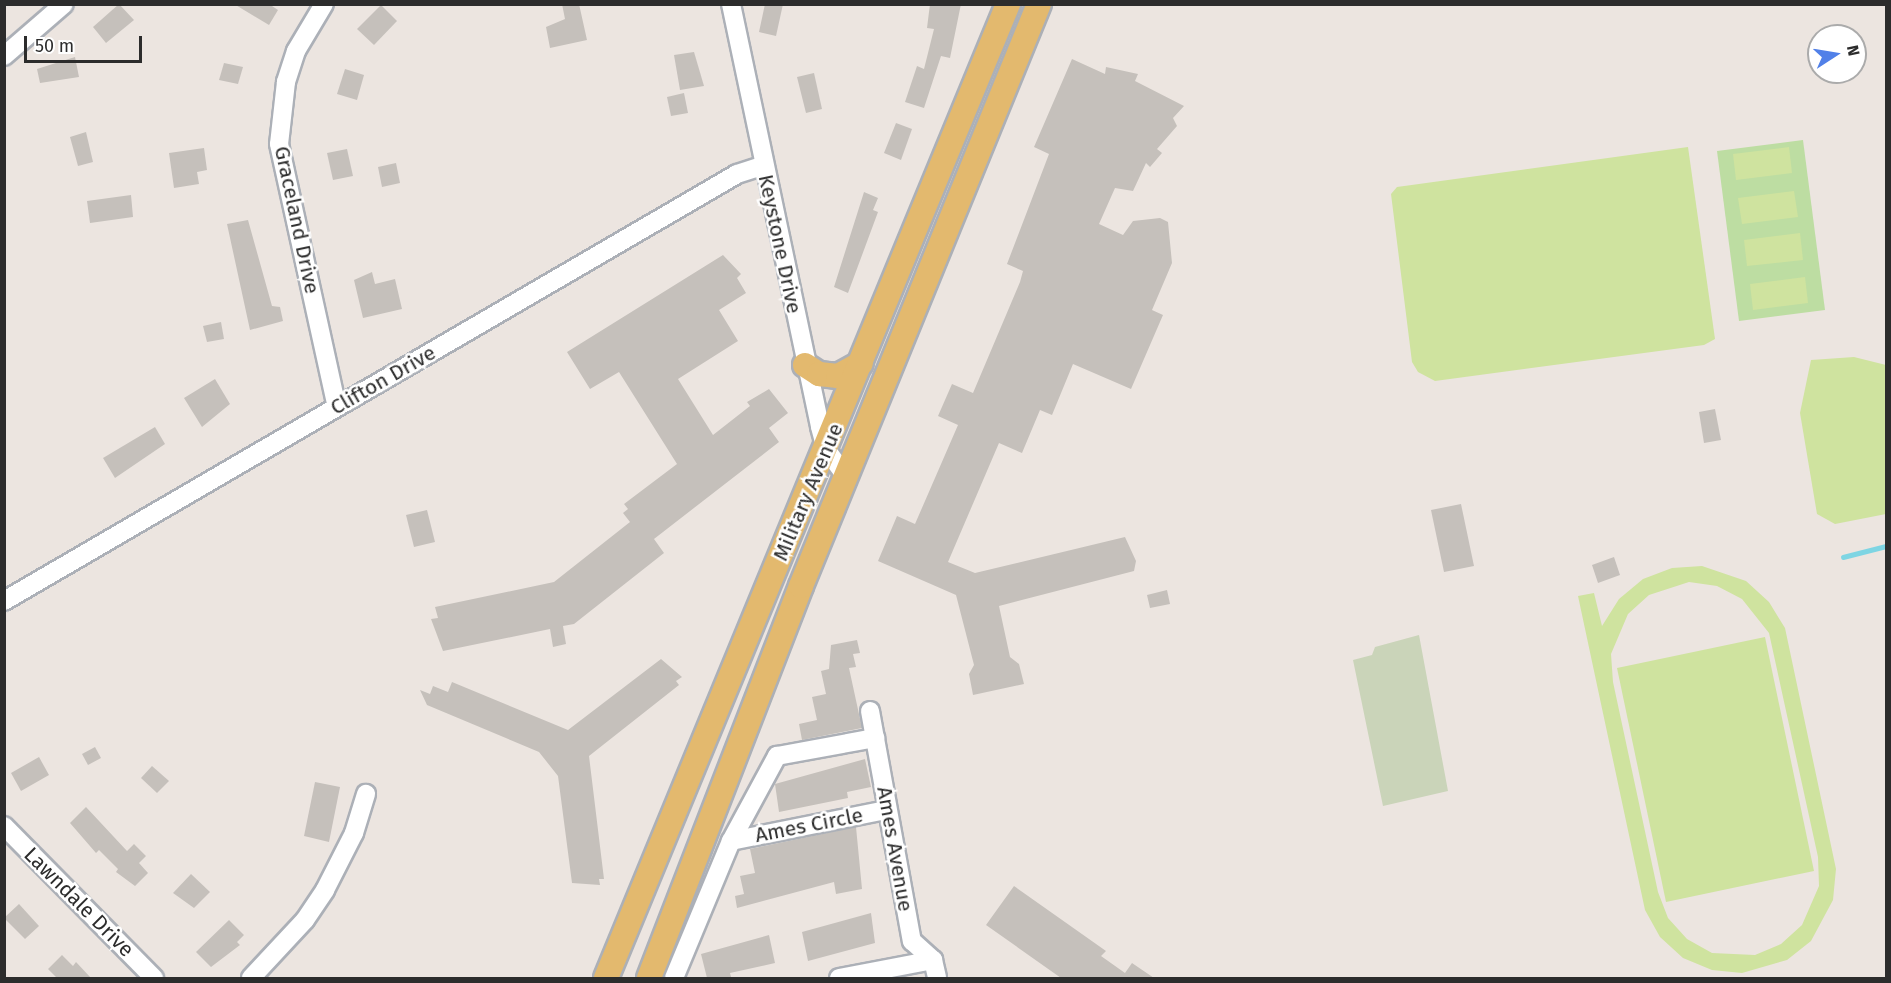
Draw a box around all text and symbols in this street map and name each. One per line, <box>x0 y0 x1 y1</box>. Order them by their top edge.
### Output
scale bar <box>27 24 146 62</box>
north arrow <box>1807 24 1867 84</box>
text: 50 m <box>35 35 74 57</box>
text: N <box>1843 43 1864 58</box>
street label: Graceland Drive <box>269 144 325 296</box>
street label: Keystone Drive <box>753 172 807 316</box>
street label: Clifton Drive <box>326 340 440 420</box>
street label: Military Avenue <box>768 419 848 565</box>
street label: Ames Avenue <box>872 785 918 913</box>
street label: Ames Circle <box>753 802 865 848</box>
street label: Lawndale Drive <box>19 842 139 962</box>

